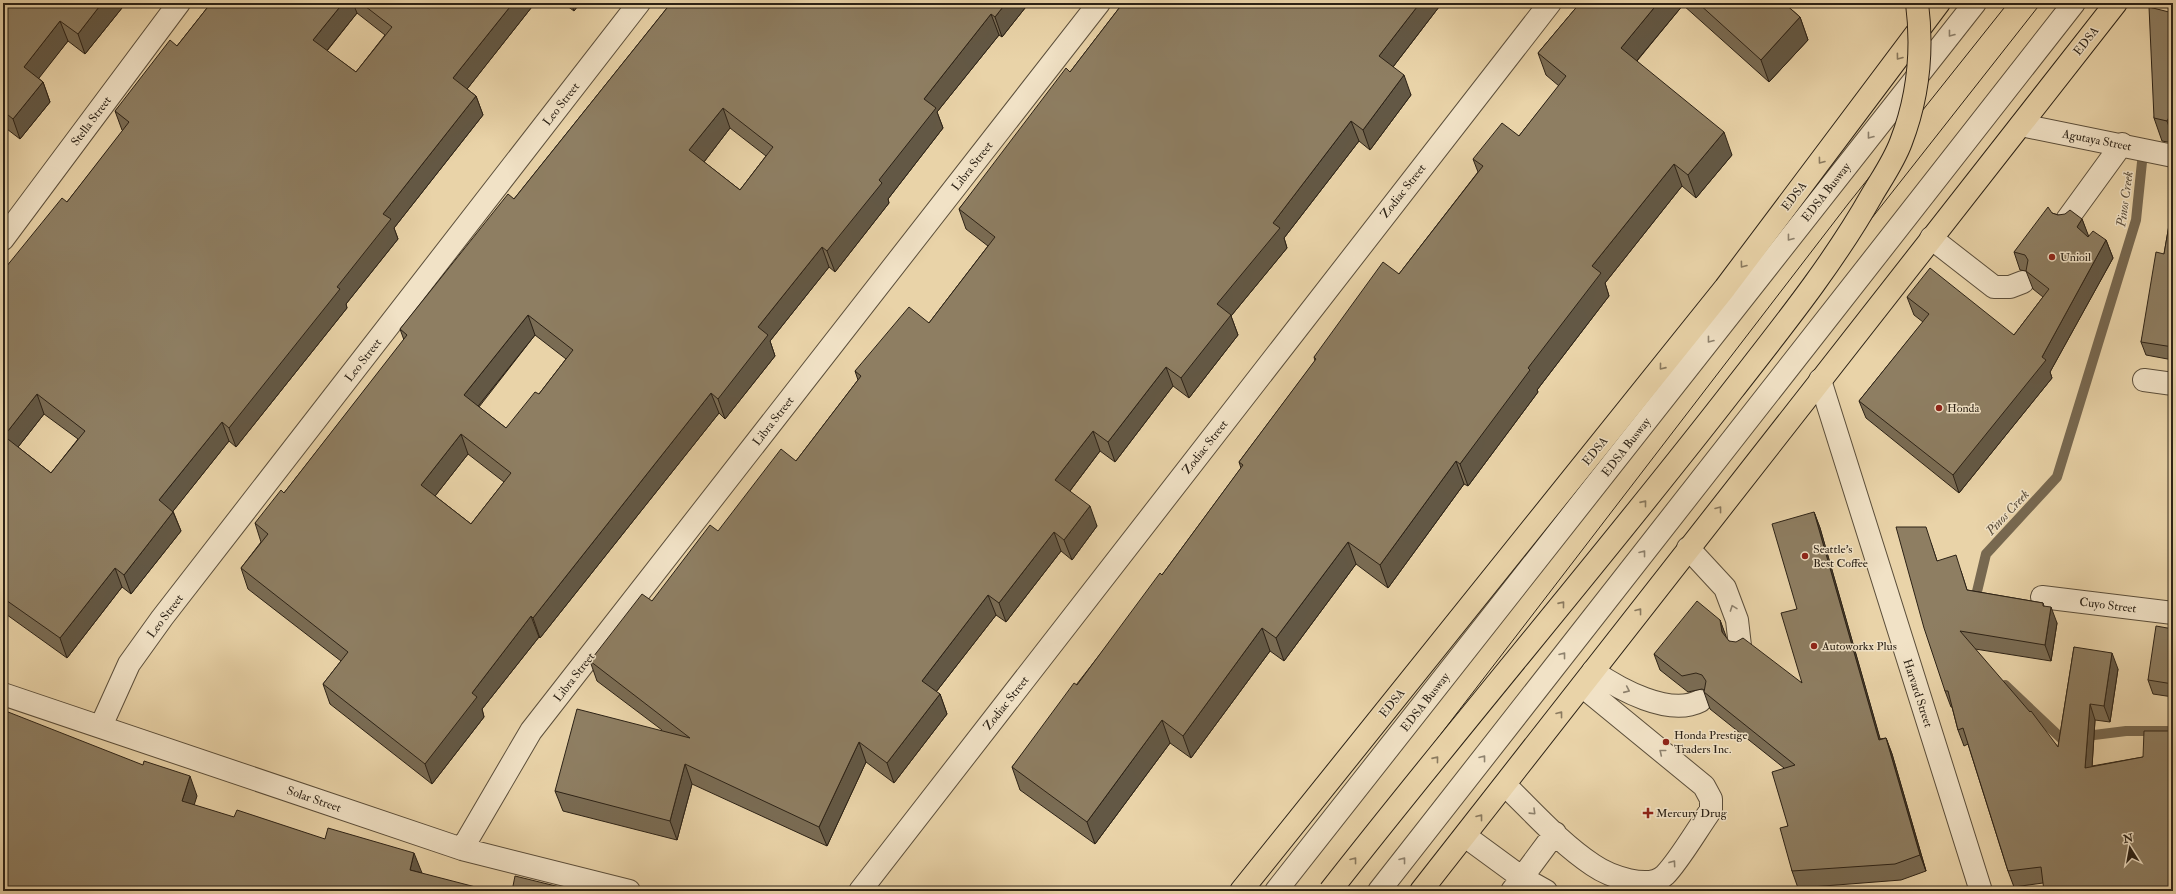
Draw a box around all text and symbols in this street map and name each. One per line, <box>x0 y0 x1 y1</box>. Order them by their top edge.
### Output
street label: EDSA <box>2070 24 2103 59</box>
one-way arrow <box>1948 29 1955 36</box>
one-way arrow <box>1896 52 1903 59</box>
street label: Leo Street <box>540 80 583 129</box>
street label: Stella Street <box>68 93 115 149</box>
street label: Agutaya Street <box>2060 126 2133 155</box>
one-way arrow <box>1868 131 1875 138</box>
street label: Libra Street <box>948 139 996 194</box>
one-way arrow <box>1818 156 1825 163</box>
street label: EDSA Busway <box>1799 159 1855 225</box>
street label: Zodiac Street <box>1377 161 1429 222</box>
water label: Pinos Creek <box>2113 170 2137 229</box>
street label: EDSA <box>1779 178 1810 214</box>
one-way arrow <box>1788 234 1795 241</box>
place label: Unioil <box>2060 250 2091 265</box>
marker: Unioil <box>2047 252 2057 262</box>
one-way arrow <box>1740 260 1747 267</box>
street label: Leo Street <box>342 336 385 385</box>
one-way arrow <box>1707 336 1714 343</box>
one-way arrow <box>1660 362 1667 369</box>
street label: Libra Street <box>749 394 797 449</box>
place label: Honda <box>1947 401 1981 416</box>
marker: Honda <box>1934 403 1944 413</box>
street label: EDSA Busway <box>1599 414 1655 480</box>
street label: Zodiac Street <box>1179 417 1231 478</box>
street label: EDSA <box>1579 434 1612 469</box>
water label: Pinos Creek <box>1982 487 2033 539</box>
one-way arrow <box>1640 501 1647 508</box>
one-way arrow <box>1714 506 1721 513</box>
place label: Seattle's Best Coffee <box>1813 542 1868 571</box>
one-way arrow <box>1639 551 1646 558</box>
marker: Seattle's Best Coffee <box>1800 551 1810 561</box>
street label: Leo Street <box>144 591 187 641</box>
street label: Cuyo Street <box>2079 595 2137 616</box>
one-way arrow <box>1558 602 1565 609</box>
one-way arrow <box>1730 605 1738 612</box>
one-way arrow <box>1635 609 1642 616</box>
place label: Autoworkx Plus <box>1821 639 1897 654</box>
marker: Autoworkx Plus <box>1809 641 1819 651</box>
street label: Libra Street <box>550 650 598 705</box>
one-way arrow <box>1559 653 1566 660</box>
street label: Harvard Street <box>1899 657 1936 729</box>
street label: EDSA Busway <box>1398 669 1454 735</box>
street label: Zodiac Street <box>980 673 1032 734</box>
one-way arrow <box>1622 685 1630 693</box>
street label: EDSA <box>1376 686 1409 721</box>
one-way arrow <box>1555 711 1562 718</box>
place label: Honda Prestige Traders Inc. <box>1674 728 1747 757</box>
marker: Honda Prestige Traders Inc. <box>1661 737 1671 747</box>
one-way arrow <box>1660 750 1667 757</box>
one-way arrow <box>1478 755 1485 762</box>
one-way arrow <box>1431 757 1438 764</box>
street label: Solar Street <box>285 783 343 816</box>
place label: Mercury Drug <box>1656 806 1728 821</box>
one-way arrow <box>1528 807 1536 815</box>
marker: Mercury Drug <box>1643 808 1653 818</box>
one-way arrow <box>1475 814 1482 821</box>
north arrow <box>2110 828 2150 868</box>
text: N <box>2121 831 2135 846</box>
one-way arrow <box>1350 858 1357 865</box>
one-way arrow <box>1398 858 1405 865</box>
one-way arrow <box>1669 861 1676 868</box>

